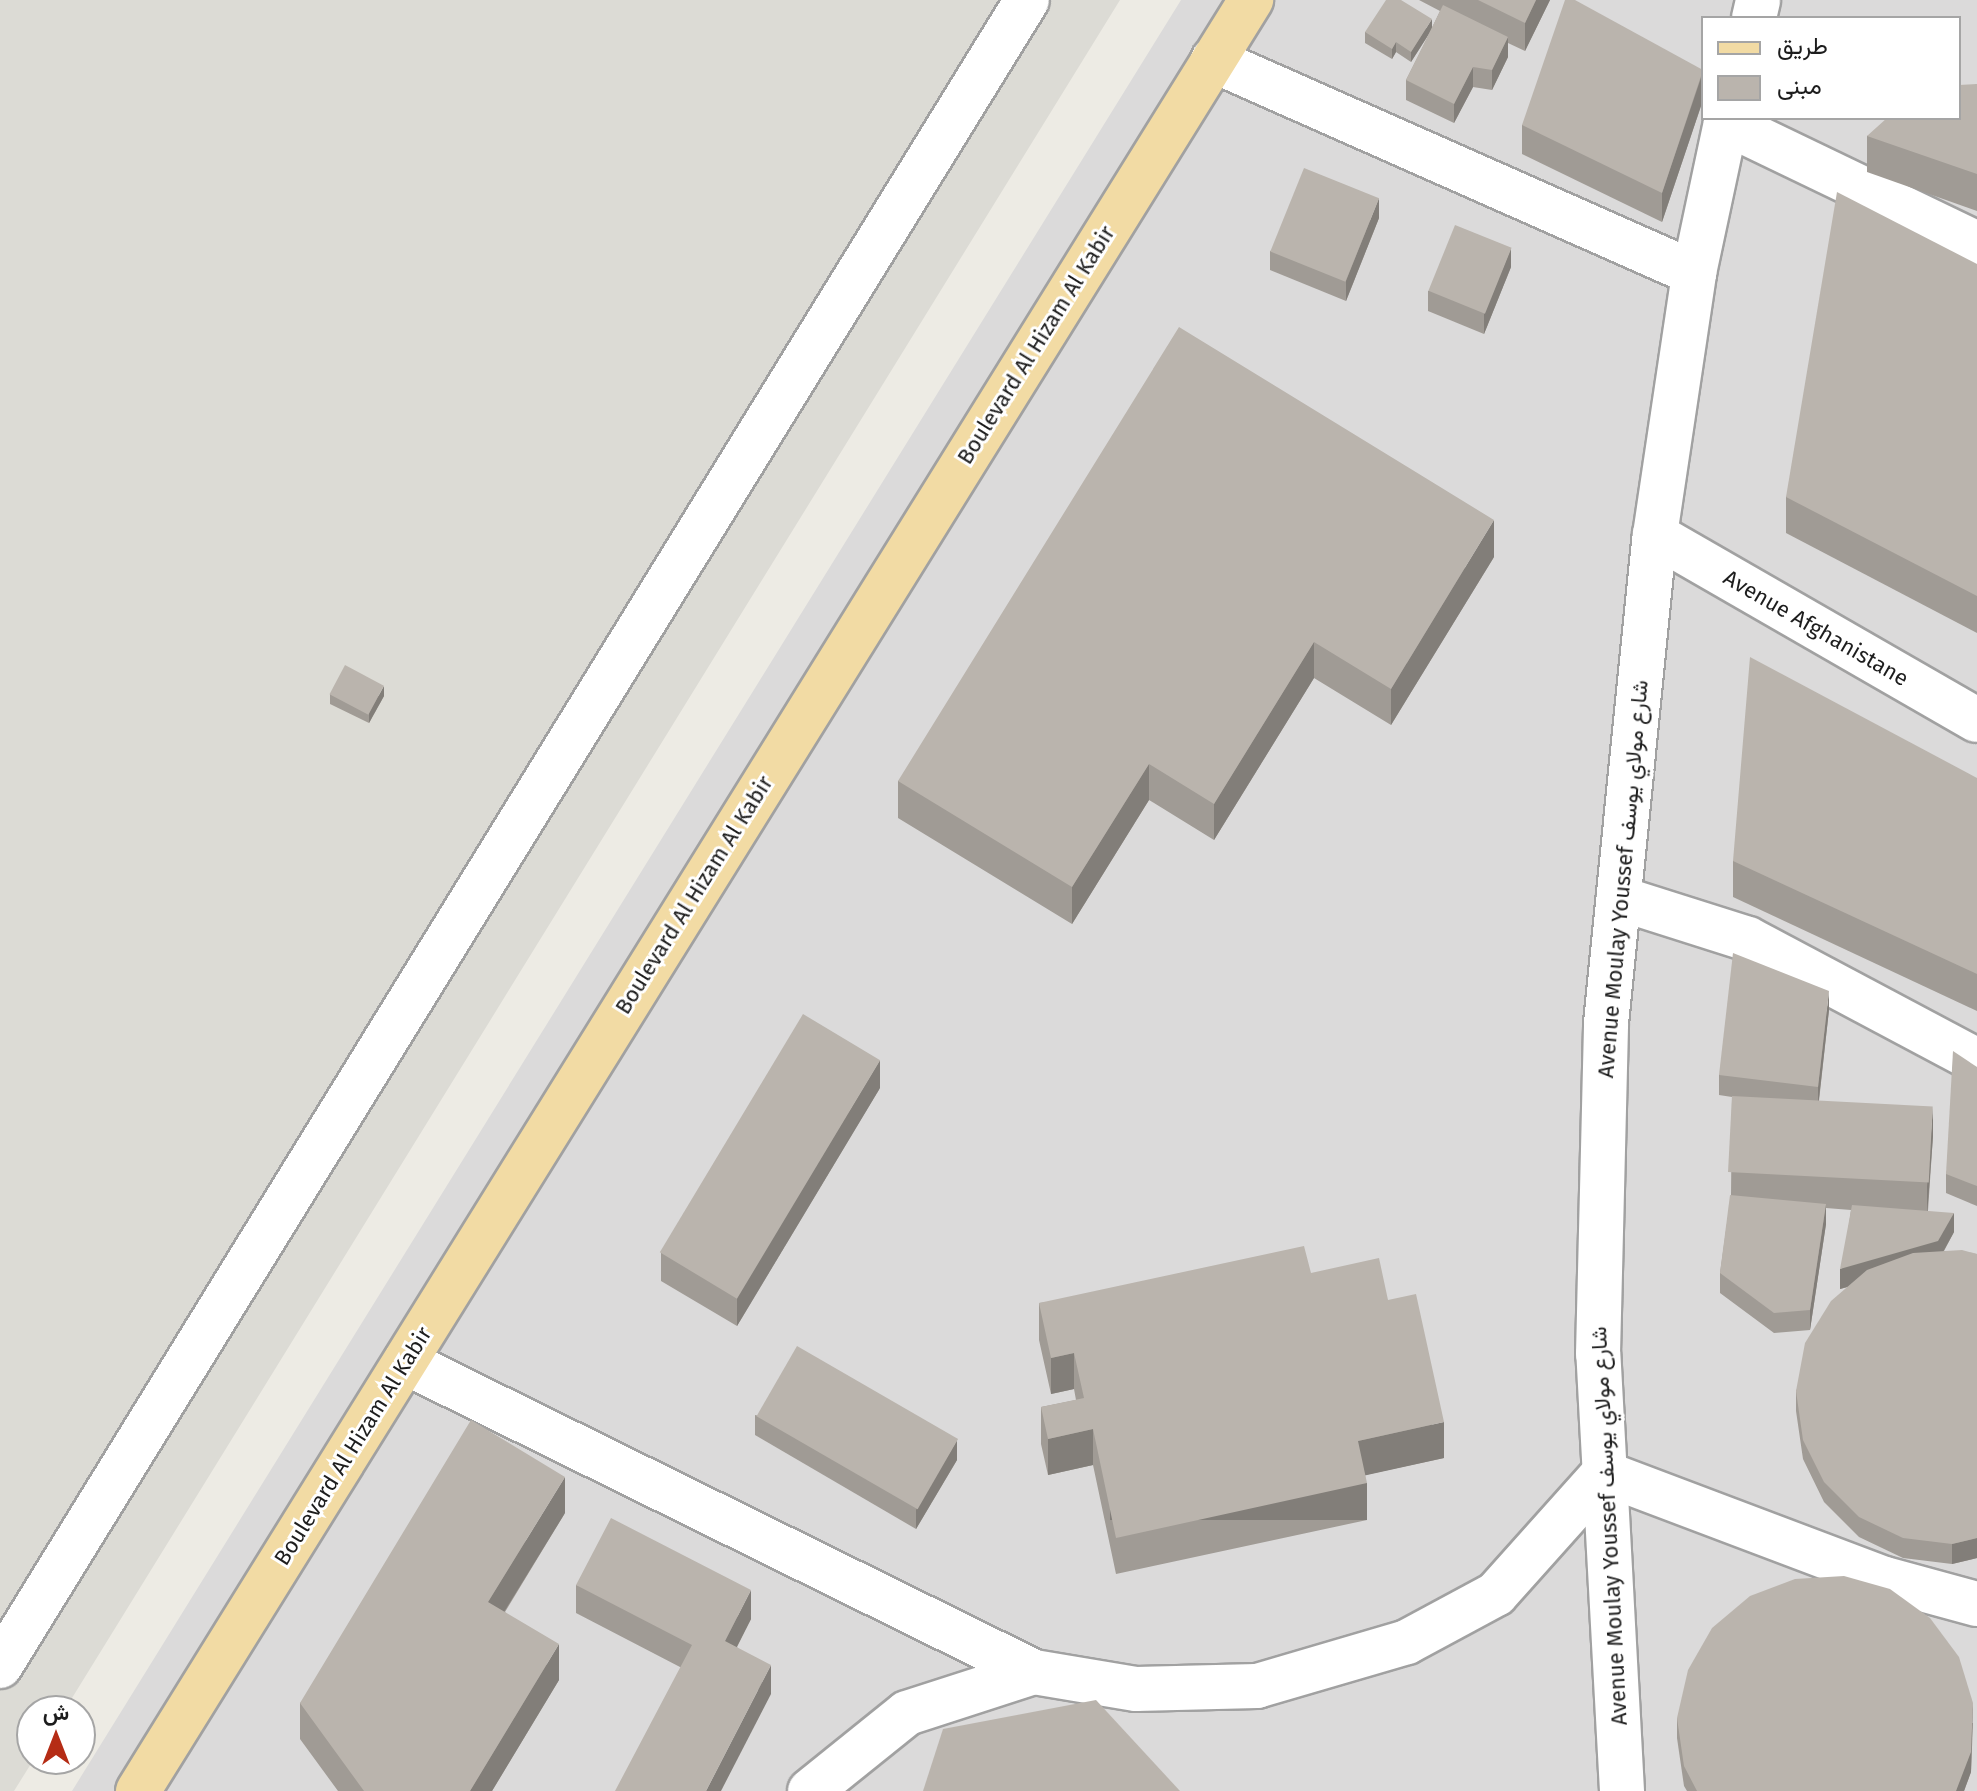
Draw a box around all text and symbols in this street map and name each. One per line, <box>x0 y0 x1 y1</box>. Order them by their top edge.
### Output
legend <box>1701 16 1961 120</box>
text: طريق <box>1777 32 1828 60</box>
text: مبنى <box>1777 72 1822 100</box>
street label: Boulevard Al Hizam Al Kabir <box>952 221 1120 469</box>
street label: Avenue Afghanistane <box>1719 564 1913 692</box>
street label: Avenue Moulay Youssef شارع مولاي يوسف <box>1592 679 1654 1079</box>
street label: Boulevard Al Hizam Al Kabir <box>610 771 778 1019</box>
street label: Boulevard Al Hizam Al Kabir <box>269 1322 437 1570</box>
street label: Avenue Moulay Youssef شارع مولاي يوسف <box>1585 1326 1633 1726</box>
north arrow <box>16 1695 96 1775</box>
text: ش <box>43 1699 69 1726</box>

